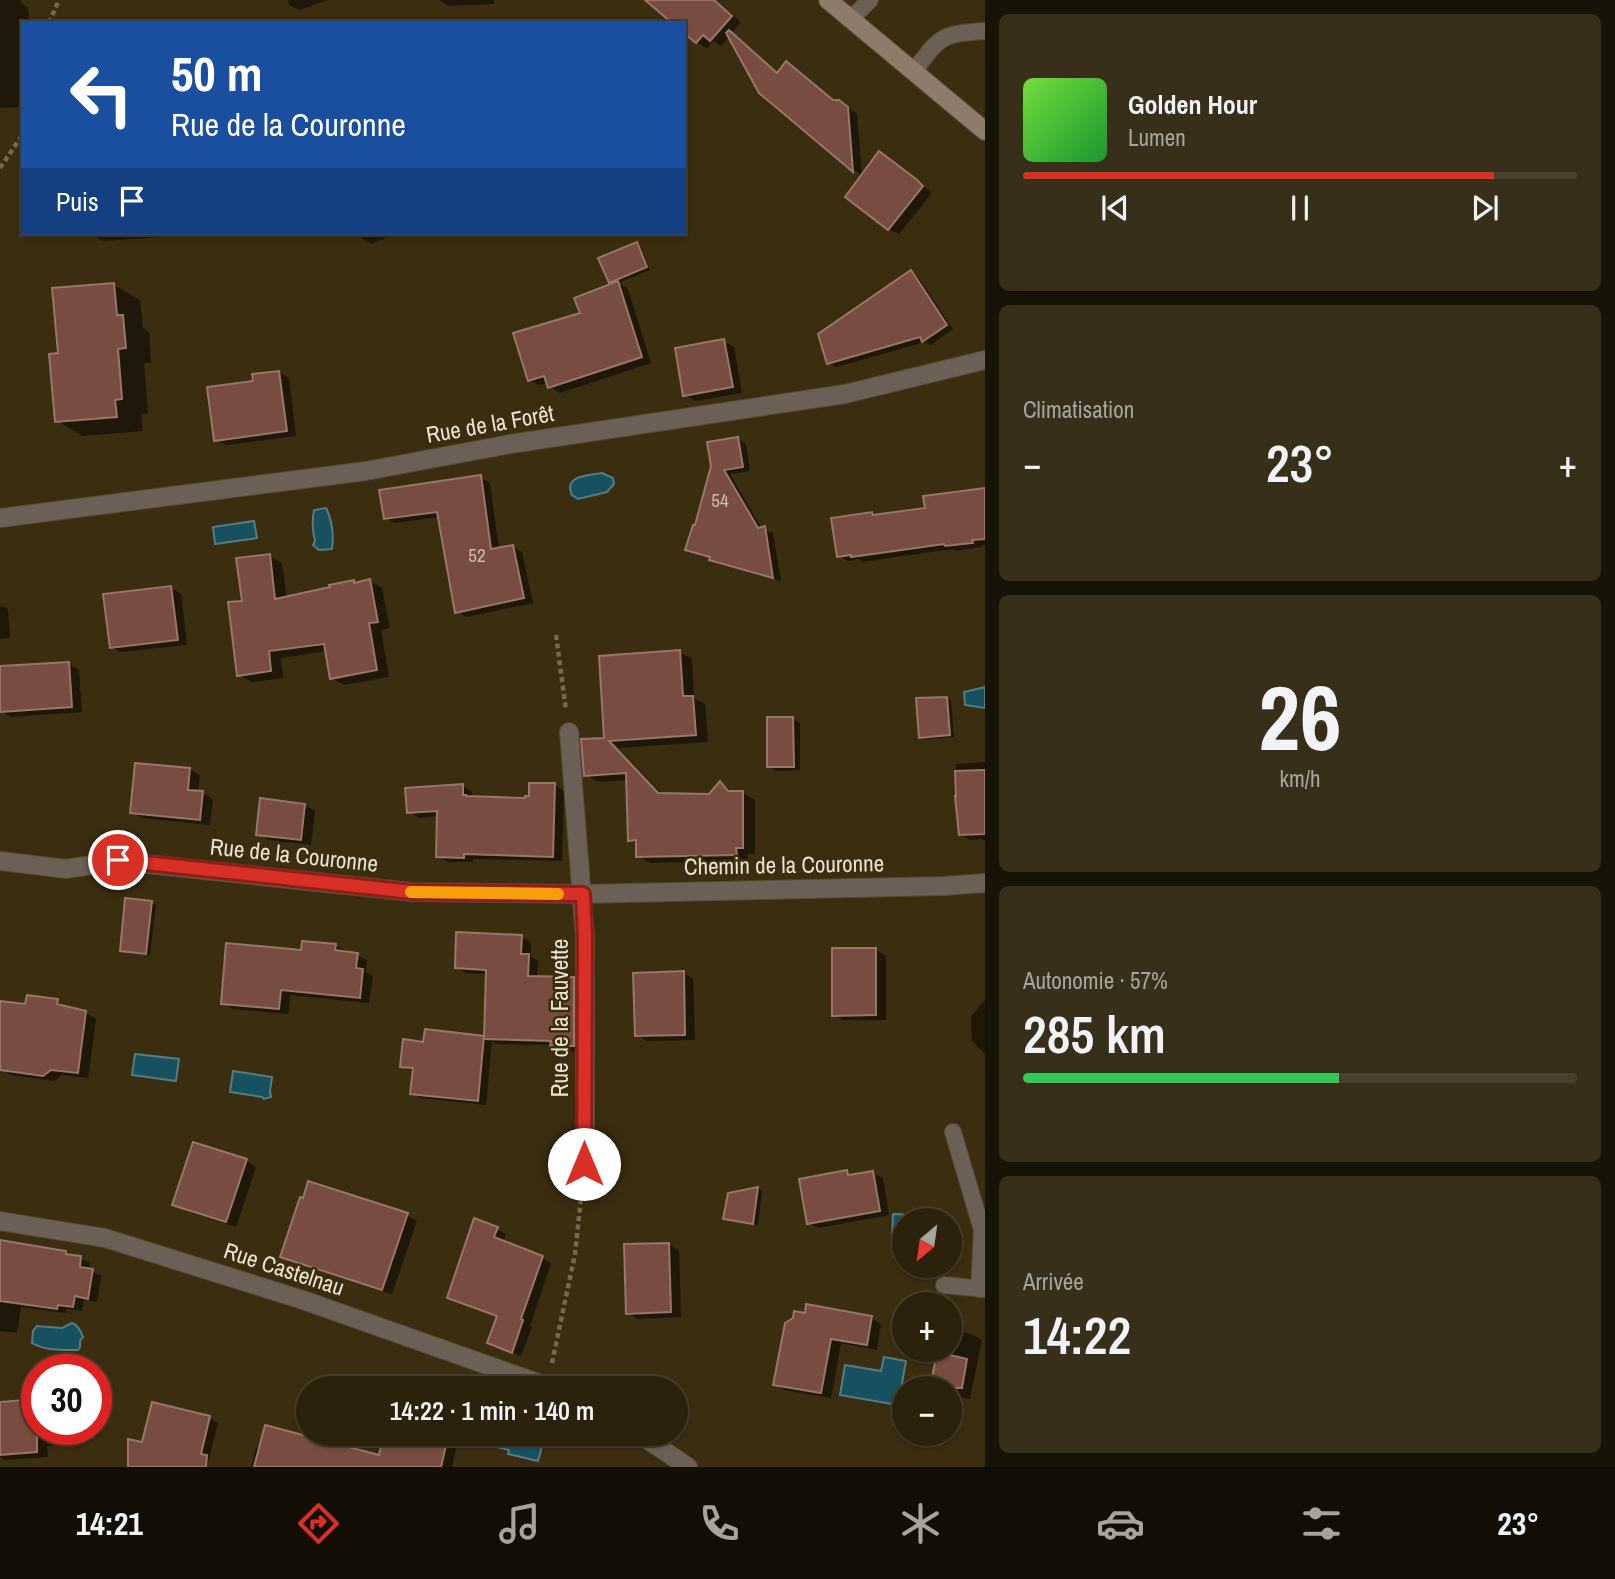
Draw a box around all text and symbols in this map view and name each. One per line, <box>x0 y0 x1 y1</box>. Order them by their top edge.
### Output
text: 50 m <box>171 40 263 106</box>
icon: left <box>56 49 147 140</box>
text: Golden Hour <box>1128 87 1257 122</box>
text: Rue de la Couronne <box>171 103 406 146</box>
text: Lumen <box>1128 122 1186 153</box>
icon: arrive <box>113 182 151 220</box>
text: Puis <box>56 184 99 219</box>
icon: previous <box>1096 189 1134 227</box>
icon: pause <box>1281 189 1319 227</box>
icon: next <box>1466 189 1504 227</box>
text: Climatisation <box>1023 394 1134 425</box>
street label: Rue de la Forêt <box>424 397 556 450</box>
text: 23° <box>1266 428 1334 498</box>
text: − <box>1023 438 1041 489</box>
text: + <box>1559 438 1577 489</box>
house number: 54 <box>711 487 729 513</box>
house number: 52 <box>468 542 486 568</box>
text: 26 <box>1259 656 1342 778</box>
text: km/h <box>1280 763 1320 794</box>
pin <box>88 830 148 890</box>
street label: Rue de la Couronne <box>208 830 380 879</box>
icon: arrive <box>99 841 137 879</box>
street label: Chemin de la Couronne <box>684 847 884 882</box>
street label: Rue de la Fauvette <box>544 939 575 1097</box>
text: Autonomie · 57% <box>1023 965 1168 996</box>
text: 285 km <box>1023 999 1166 1069</box>
position arrow <box>547 1127 621 1201</box>
north arrow <box>892 1208 962 1278</box>
map controls <box>892 1208 962 1446</box>
street label: Rue Castelnau <box>220 1235 348 1303</box>
text: Arrivée <box>1023 1266 1084 1297</box>
button: + <box>892 1292 962 1362</box>
text: 14:22 <box>1023 1300 1131 1370</box>
speed limit sign: 30 <box>21 1354 112 1445</box>
button: − <box>892 1376 962 1446</box>
text: 14:22 · 1 min · 140 m <box>390 1393 594 1428</box>
icon: directions <box>294 1499 343 1548</box>
icon: music <box>495 1499 544 1548</box>
icon: phone <box>695 1499 744 1548</box>
icon: climate <box>896 1499 945 1548</box>
icon: car <box>1096 1499 1145 1548</box>
icon: filters <box>1297 1499 1346 1548</box>
text: 14:21 <box>76 1502 143 1545</box>
text: 23° <box>1497 1502 1539 1545</box>

